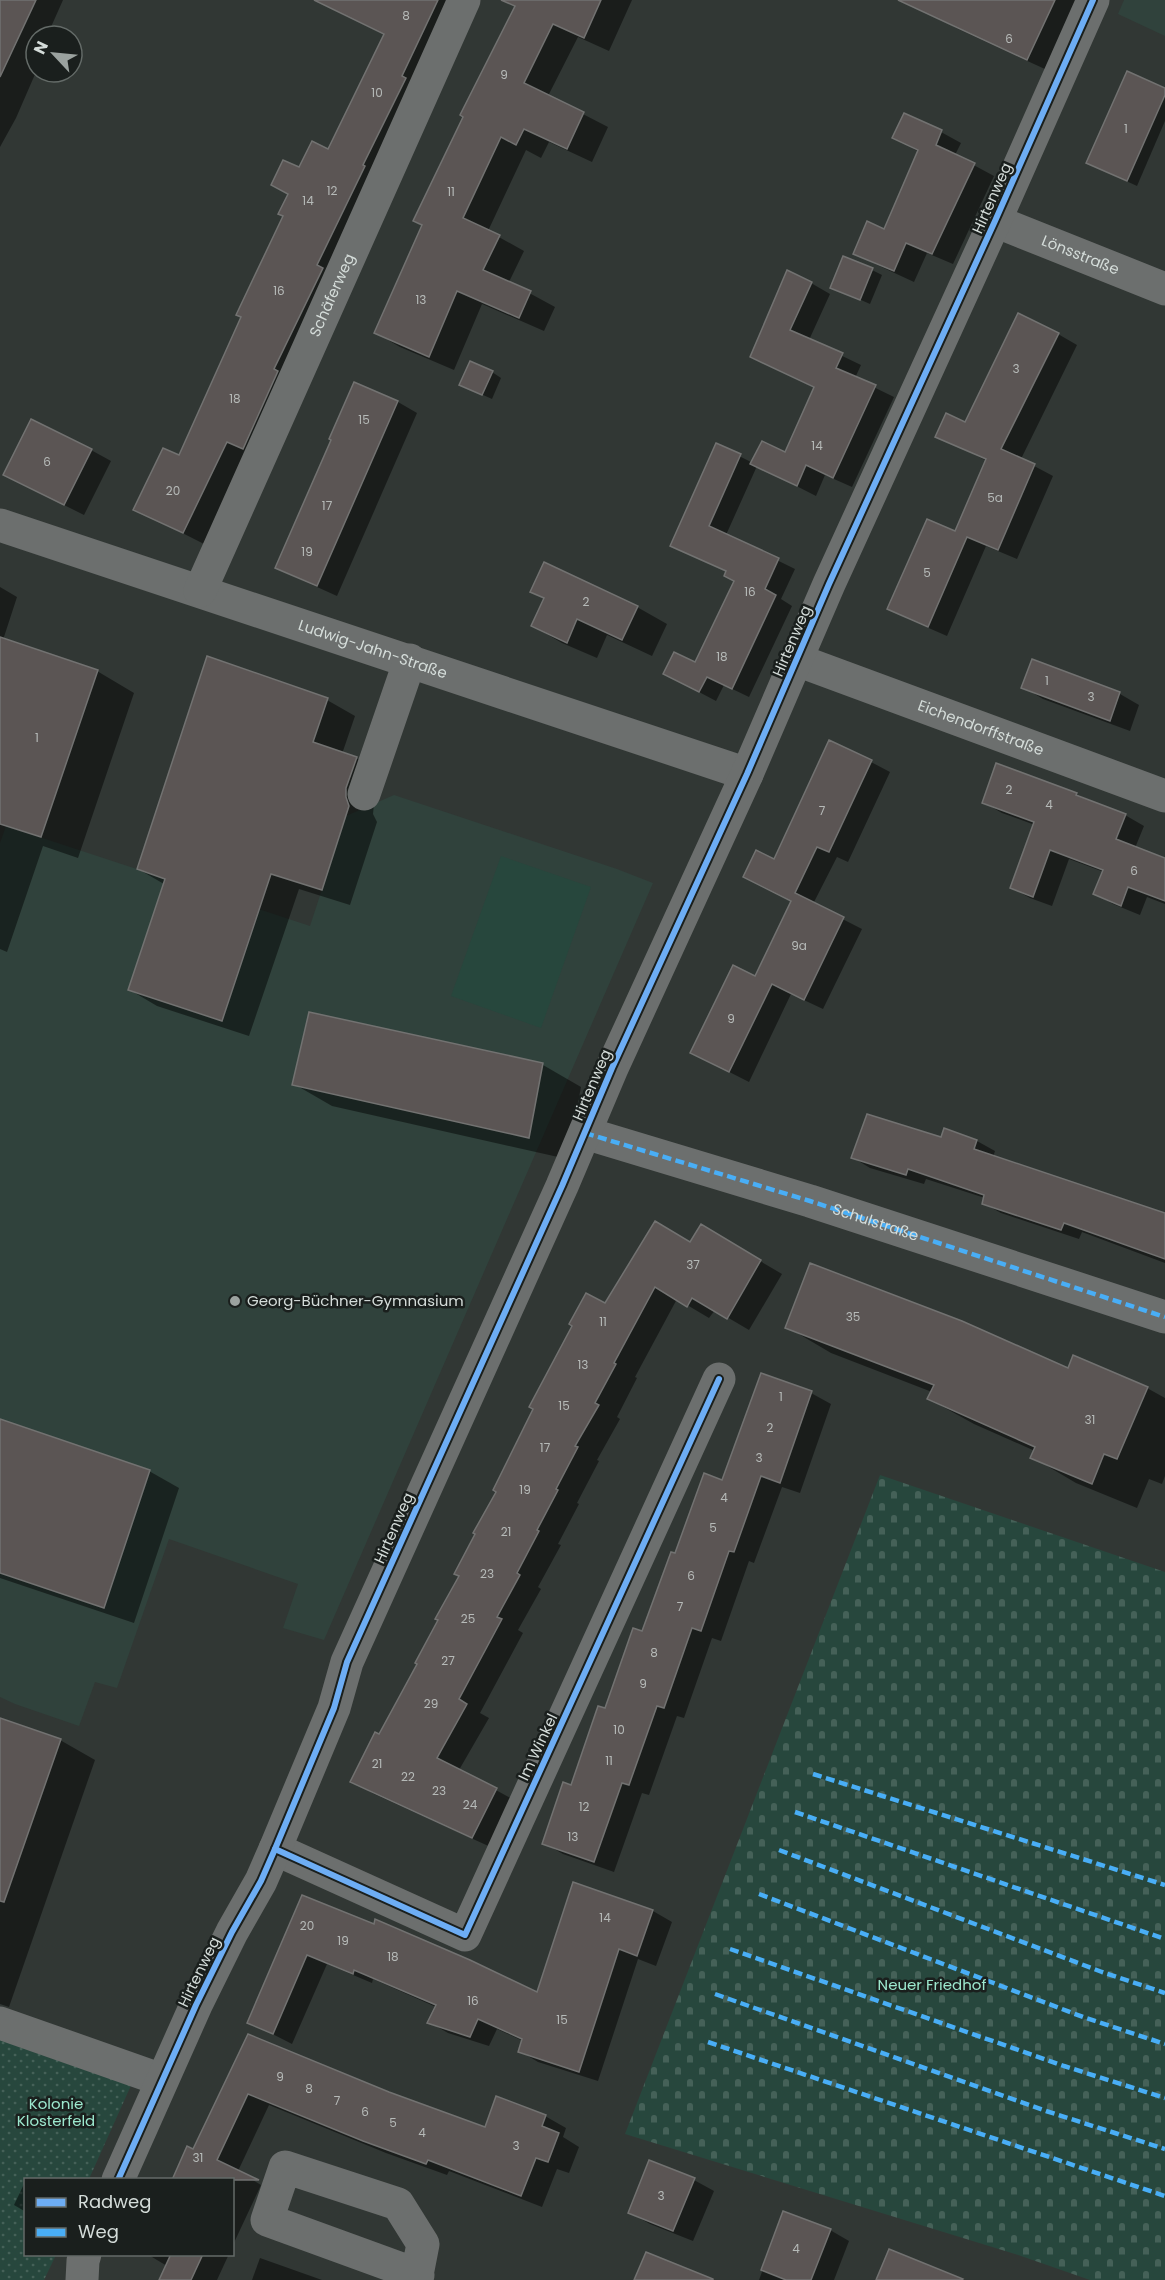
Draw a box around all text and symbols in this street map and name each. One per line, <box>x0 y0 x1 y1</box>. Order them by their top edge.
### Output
house number: 8 <box>402 7 410 24</box>
north arrow <box>24 24 84 84</box>
house number: 6 <box>1005 30 1013 47</box>
text: N <box>28 37 54 58</box>
house number: 9 <box>500 66 508 83</box>
house number: 10 <box>371 84 383 101</box>
house number: 1 <box>1124 120 1128 137</box>
street label: Hirtenweg <box>967 159 1017 237</box>
house number: 12 <box>327 182 337 199</box>
house number: 11 <box>447 183 455 200</box>
house number: 14 <box>302 192 314 209</box>
street label: Lönsstraße <box>1039 230 1123 280</box>
street label: Schäferweg <box>304 250 359 340</box>
house number: 16 <box>273 282 285 299</box>
house number: 13 <box>416 291 426 308</box>
house number: 3 <box>1012 360 1020 377</box>
house number: 18 <box>229 390 241 407</box>
house number: 15 <box>358 411 370 428</box>
house number: 14 <box>811 437 823 454</box>
house number: 6 <box>43 453 51 470</box>
house number: 20 <box>166 482 180 499</box>
house number: 5a <box>987 489 1003 506</box>
house number: 17 <box>322 497 333 514</box>
house number: 19 <box>301 543 313 560</box>
house number: 5 <box>923 564 931 581</box>
house number: 16 <box>744 583 756 600</box>
house number: 2 <box>583 593 590 610</box>
street label: Hirtenweg <box>767 602 816 680</box>
street label: Ludwig-Jahn-Straße <box>296 614 450 683</box>
house number: 18 <box>716 648 728 665</box>
house number: 1 <box>1045 672 1049 689</box>
house number: 3 <box>1087 688 1095 705</box>
street label: Eichendorffstraße <box>915 695 1047 760</box>
house number: 1 <box>35 729 39 746</box>
house number: 2 <box>1006 781 1013 798</box>
house number: 4 <box>1045 796 1053 813</box>
house number: 7 <box>819 802 826 819</box>
house number: 6 <box>1130 862 1138 879</box>
house number: 9a <box>791 937 807 954</box>
house number: 9 <box>727 1010 735 1027</box>
street label: Hirtenweg <box>567 1046 616 1124</box>
street label: Schulstraße <box>830 1198 921 1246</box>
house number: 37 <box>686 1256 700 1273</box>
place label: Georg-Büchner-Gymnasium <box>247 1290 464 1311</box>
marker: Georg-Büchner-Gymnasium <box>228 1294 242 1308</box>
house number: 35 <box>846 1308 860 1325</box>
house number: 11 <box>599 1313 607 1330</box>
house number: 13 <box>578 1356 588 1373</box>
house number: 1 <box>779 1388 783 1405</box>
house number: 15 <box>558 1397 570 1414</box>
house number: 31 <box>1085 1411 1095 1428</box>
house number: 2 <box>767 1419 774 1436</box>
house number: 17 <box>540 1439 551 1456</box>
house number: 3 <box>755 1449 763 1466</box>
house number: 19 <box>519 1481 531 1498</box>
street label: Hirtenweg <box>369 1489 419 1567</box>
house number: 4 <box>720 1489 728 1506</box>
house number: 5 <box>709 1519 717 1536</box>
house number: 21 <box>501 1523 511 1540</box>
house number: 23 <box>480 1565 494 1582</box>
house number: 6 <box>687 1567 695 1584</box>
house number: 7 <box>677 1598 684 1615</box>
house number: 25 <box>461 1610 475 1627</box>
house number: 8 <box>650 1644 658 1661</box>
house number: 27 <box>441 1652 455 1669</box>
house number: 9 <box>639 1675 647 1692</box>
house number: 29 <box>424 1695 438 1712</box>
street label: Im Winkel <box>513 1710 562 1784</box>
house number: 10 <box>613 1721 625 1738</box>
house number: 11 <box>605 1752 613 1769</box>
house number: 21 <box>372 1755 382 1772</box>
house number: 22 <box>401 1768 415 1785</box>
house number: 23 <box>432 1782 446 1799</box>
house number: 24 <box>463 1796 478 1813</box>
house number: 12 <box>579 1798 589 1815</box>
house number: 13 <box>568 1828 578 1845</box>
house number: 14 <box>599 1909 611 1926</box>
house number: 20 <box>300 1917 314 1934</box>
house number: 19 <box>337 1932 349 1949</box>
street label: Hirtenweg <box>173 1933 225 2010</box>
house number: 18 <box>387 1948 399 1965</box>
park label: Neuer Friedhof <box>878 1974 986 1995</box>
house number: 16 <box>467 1992 479 2009</box>
house number: 15 <box>556 2011 568 2028</box>
house number: 9 <box>276 2068 284 2085</box>
house number: 8 <box>305 2080 313 2097</box>
house number: 7 <box>334 2092 341 2109</box>
park label: Kolonie Klosterfeld <box>17 2093 95 2131</box>
house number: 6 <box>361 2103 369 2120</box>
house number: 5 <box>389 2114 397 2131</box>
house number: 4 <box>418 2124 426 2141</box>
house number: 3 <box>512 2137 520 2154</box>
house number: 31 <box>193 2149 203 2166</box>
legend <box>24 2178 234 2256</box>
house number: 3 <box>657 2187 665 2204</box>
text: Radweg <box>78 2189 151 2214</box>
text: Weg <box>78 2219 119 2244</box>
house number: 4 <box>792 2240 800 2257</box>

